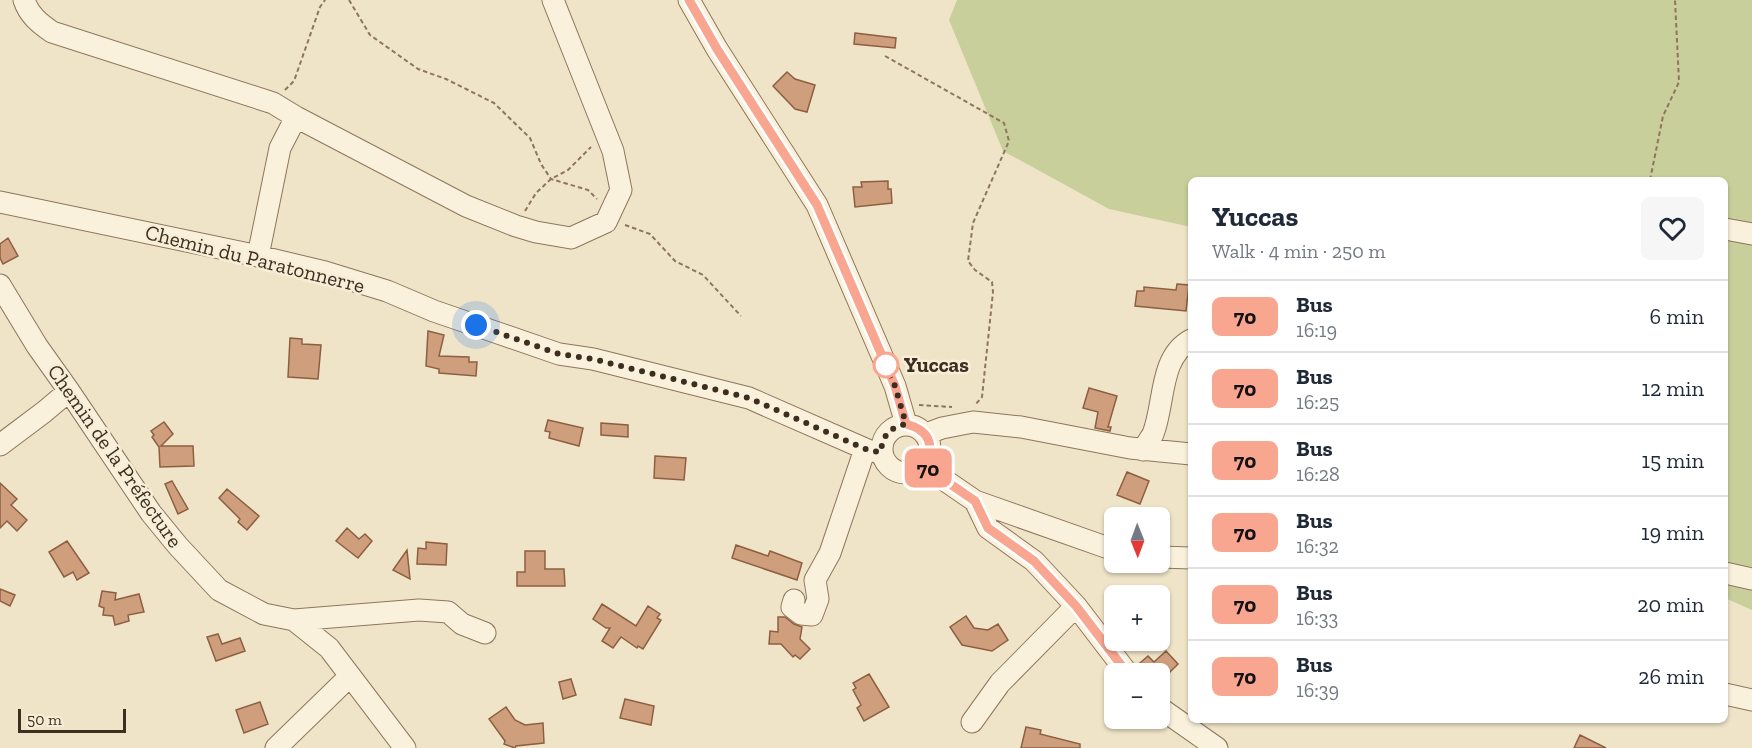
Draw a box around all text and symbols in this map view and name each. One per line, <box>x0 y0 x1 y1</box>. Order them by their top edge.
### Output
button: heart <box>1641 197 1704 260</box>
text: Yuccas <box>1212 200 1298 233</box>
street label: Chemin du Paratonnerre <box>143 219 367 298</box>
text: Walk · 4 min · 250 m <box>1212 239 1386 263</box>
text: Bus <box>1296 291 1333 318</box>
text: 6 min <box>1650 303 1704 330</box>
text: 70 <box>1234 304 1256 329</box>
your location <box>461 310 491 340</box>
text: 16:19 <box>1296 318 1337 342</box>
marker: Yuccas <box>873 352 899 378</box>
place label: Yuccas <box>904 352 969 377</box>
street label: Chemin de la Préfecture <box>43 359 188 552</box>
text: Bus <box>1296 363 1333 390</box>
text: 12 min <box>1641 375 1704 402</box>
text: 70 <box>1234 376 1256 401</box>
text: 16:25 <box>1296 390 1339 414</box>
text: Bus <box>1296 435 1333 462</box>
text: 15 min <box>1642 447 1704 474</box>
line badge: 70 <box>901 448 955 488</box>
text: 70 <box>1234 448 1256 473</box>
text: 70 <box>917 456 939 481</box>
text: 16:28 <box>1296 462 1340 486</box>
north arrow <box>1104 507 1170 573</box>
map controls <box>1104 507 1170 729</box>
text: Bus <box>1296 507 1333 534</box>
text: 19 min <box>1641 519 1704 546</box>
text: 70 <box>1234 520 1256 545</box>
text: 16:32 <box>1296 534 1339 558</box>
text: Bus <box>1296 579 1333 606</box>
button: + <box>1104 585 1170 651</box>
text: 20 min <box>1637 591 1704 618</box>
text: 70 <box>1234 592 1256 617</box>
text: 16:33 <box>1296 606 1338 630</box>
text: Bus <box>1296 651 1333 678</box>
button: − <box>1104 663 1170 729</box>
text: 26 min <box>1638 663 1704 690</box>
text: 70 <box>1234 664 1256 689</box>
text: 16:39 <box>1296 678 1339 702</box>
scale bar <box>18 706 126 734</box>
text: 50 m <box>27 710 62 729</box>

